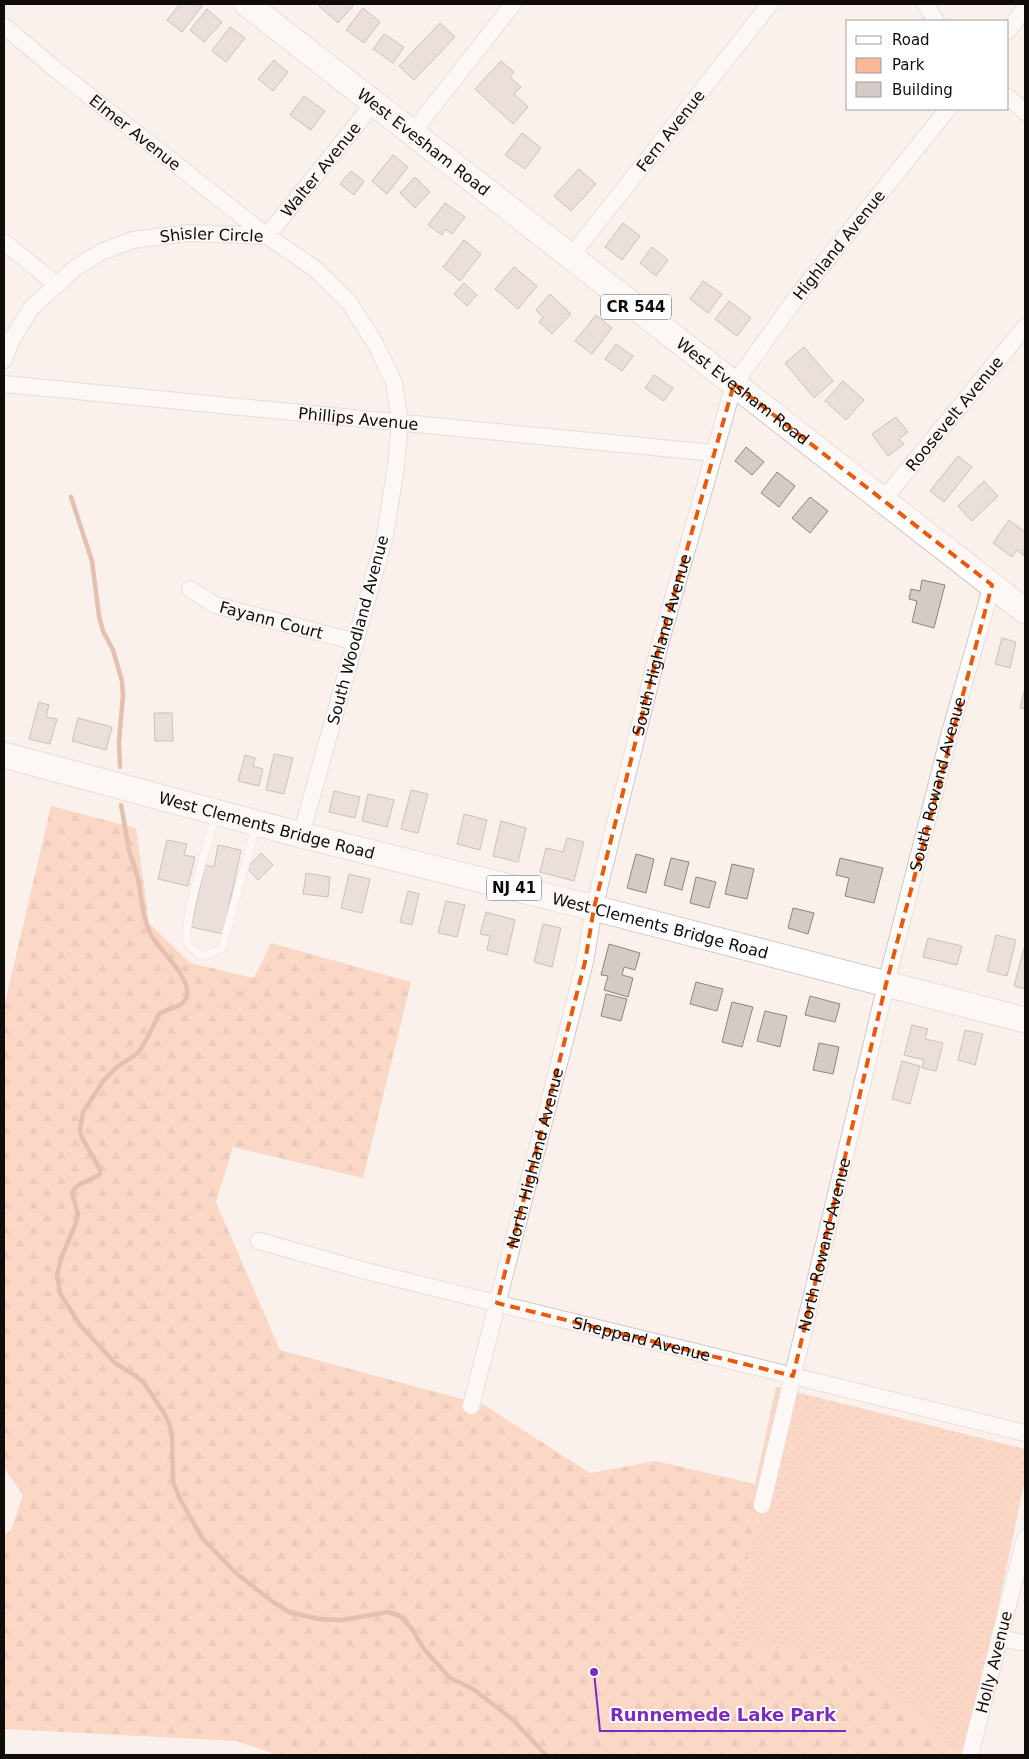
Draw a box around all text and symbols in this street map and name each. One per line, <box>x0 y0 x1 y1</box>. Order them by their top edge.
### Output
legend <box>846 20 1009 110</box>
text: Road <box>892 31 930 49</box>
text: Park <box>892 56 925 74</box>
text: Building <box>892 81 953 99</box>
street label: West Evesham Road <box>353 84 494 199</box>
street label: Fern Avenue <box>632 86 708 175</box>
street label: Elmer Avenue <box>86 90 185 174</box>
street label: Walter Avenue <box>277 118 364 221</box>
street label: Highland Avenue <box>789 186 889 304</box>
street label: Shisler Circle <box>159 223 264 246</box>
road number: CR 544 <box>601 294 671 320</box>
street label: West Evesham Road <box>673 333 813 449</box>
street label: Roosevelt Avenue <box>901 352 1007 475</box>
street label: Phillips Avenue <box>297 403 419 434</box>
street label: South Woodland Avenue <box>324 533 392 727</box>
street label: South Highland Avenue <box>628 551 695 738</box>
street label: Fayann Court <box>218 597 325 642</box>
street label: South Rowand Avenue <box>906 695 969 873</box>
street label: West Clements Bridge Road <box>157 788 377 863</box>
road number: NJ 41 <box>486 876 542 900</box>
street label: West Clements Bridge Road <box>550 888 770 962</box>
street label: North Highland Avenue <box>502 1066 567 1250</box>
street label: North Rowand Avenue <box>794 1156 854 1333</box>
street label: Sheppard Avenue <box>571 1313 713 1365</box>
street label: Holly Avenue <box>972 1609 1016 1715</box>
callout: Runnemede Lake Park <box>600 1698 846 1731</box>
text: Runnemede Lake Park <box>610 1704 837 1725</box>

